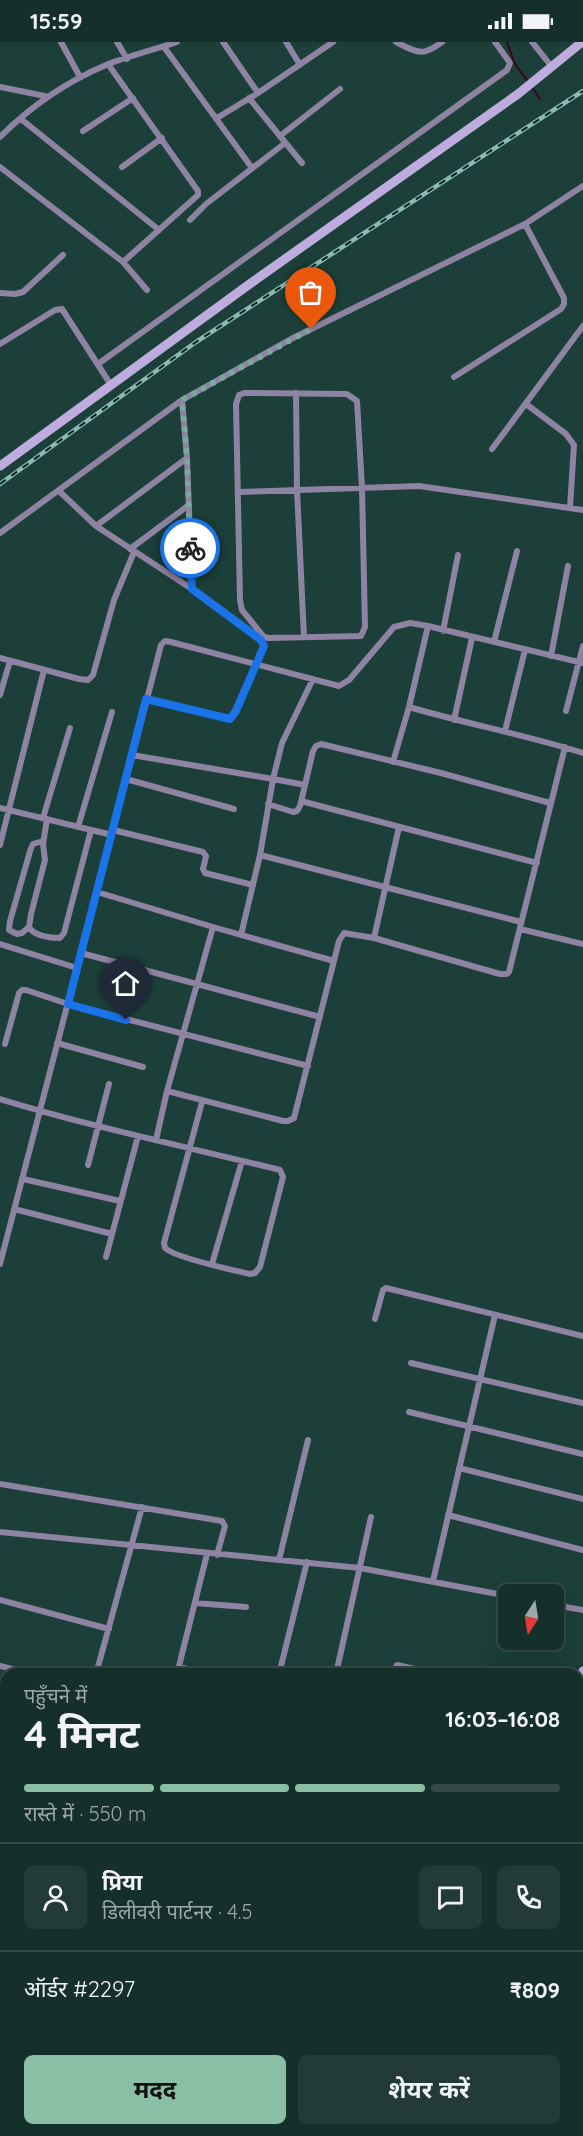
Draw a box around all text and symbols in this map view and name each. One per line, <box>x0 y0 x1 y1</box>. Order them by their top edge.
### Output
text: 15:59 <box>30 7 82 35</box>
pin <box>285 267 336 329</box>
icon: bag <box>294 276 327 309</box>
courier <box>160 518 220 578</box>
icon: bike <box>174 532 207 565</box>
pin <box>100 958 151 1020</box>
icon: home <box>109 967 142 1000</box>
north arrow <box>498 1584 564 1650</box>
map controls <box>498 1584 564 1650</box>
text: पहुँचने में <box>24 1683 87 1708</box>
text: 16:03–16:08 <box>445 1705 560 1733</box>
text: 4 मिनट <box>24 1709 140 1758</box>
text: रास्ते में · 550 m <box>24 1801 146 1826</box>
button: person <box>24 1866 87 1929</box>
button: chat <box>419 1866 482 1929</box>
button: phone <box>497 1866 560 1929</box>
text: प्रिया <box>102 1868 142 1896</box>
text: डिलीवरी पार्टनर · 4.5 <box>102 1899 252 1924</box>
text: ऑर्डर #2297 <box>24 1975 135 2003</box>
text: ₹809 <box>510 1976 560 2004</box>
button: मदद <box>24 2055 286 2124</box>
button: शेयर करें <box>298 2055 560 2124</box>

